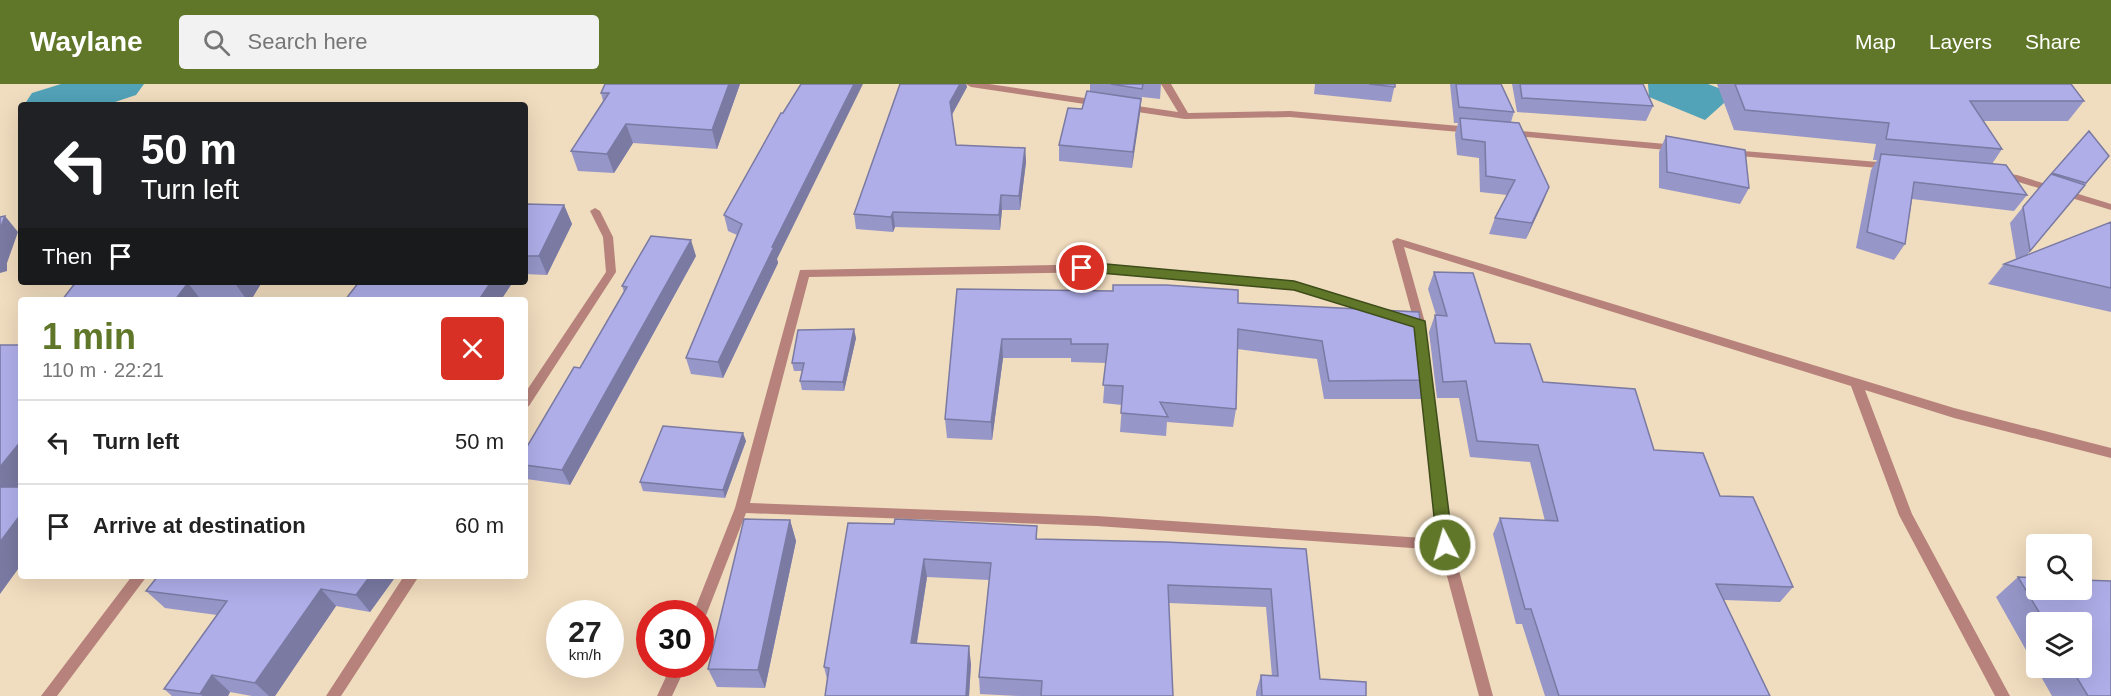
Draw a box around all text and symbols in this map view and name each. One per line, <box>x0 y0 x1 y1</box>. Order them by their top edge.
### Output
search box <box>179 15 599 69</box>
text: Waylane <box>30 26 143 57</box>
icon: search <box>200 26 233 59</box>
text: Search here <box>248 29 367 54</box>
text: Map <box>1855 30 1896 53</box>
text: Layers <box>1929 30 1992 53</box>
text: Share <box>2025 30 2081 53</box>
icon: left <box>42 126 120 204</box>
text: 50 m <box>141 126 237 173</box>
text: Turn left <box>141 175 239 205</box>
icon: arrive <box>104 240 137 273</box>
pin <box>1056 242 1107 293</box>
text: Then <box>42 244 92 269</box>
icon: arrive <box>1065 251 1098 284</box>
text: 1 min <box>42 316 136 357</box>
button: close <box>441 317 504 380</box>
text: 110 m · 22:21 <box>42 359 164 381</box>
icon: left <box>42 426 75 459</box>
text: Turn left <box>93 429 179 454</box>
text: 50 m <box>455 429 504 454</box>
icon: arrive <box>42 510 75 543</box>
text: Arrive at destination <box>93 513 306 538</box>
text: 60 m <box>455 513 504 538</box>
position arrow <box>1413 513 1477 577</box>
map controls <box>2026 534 2092 678</box>
button: search <box>2026 534 2092 600</box>
speed limit sign: 30 <box>636 600 714 678</box>
button: layers <box>2026 612 2092 678</box>
text: 27 <box>568 615 602 648</box>
text: km/h <box>569 646 601 663</box>

